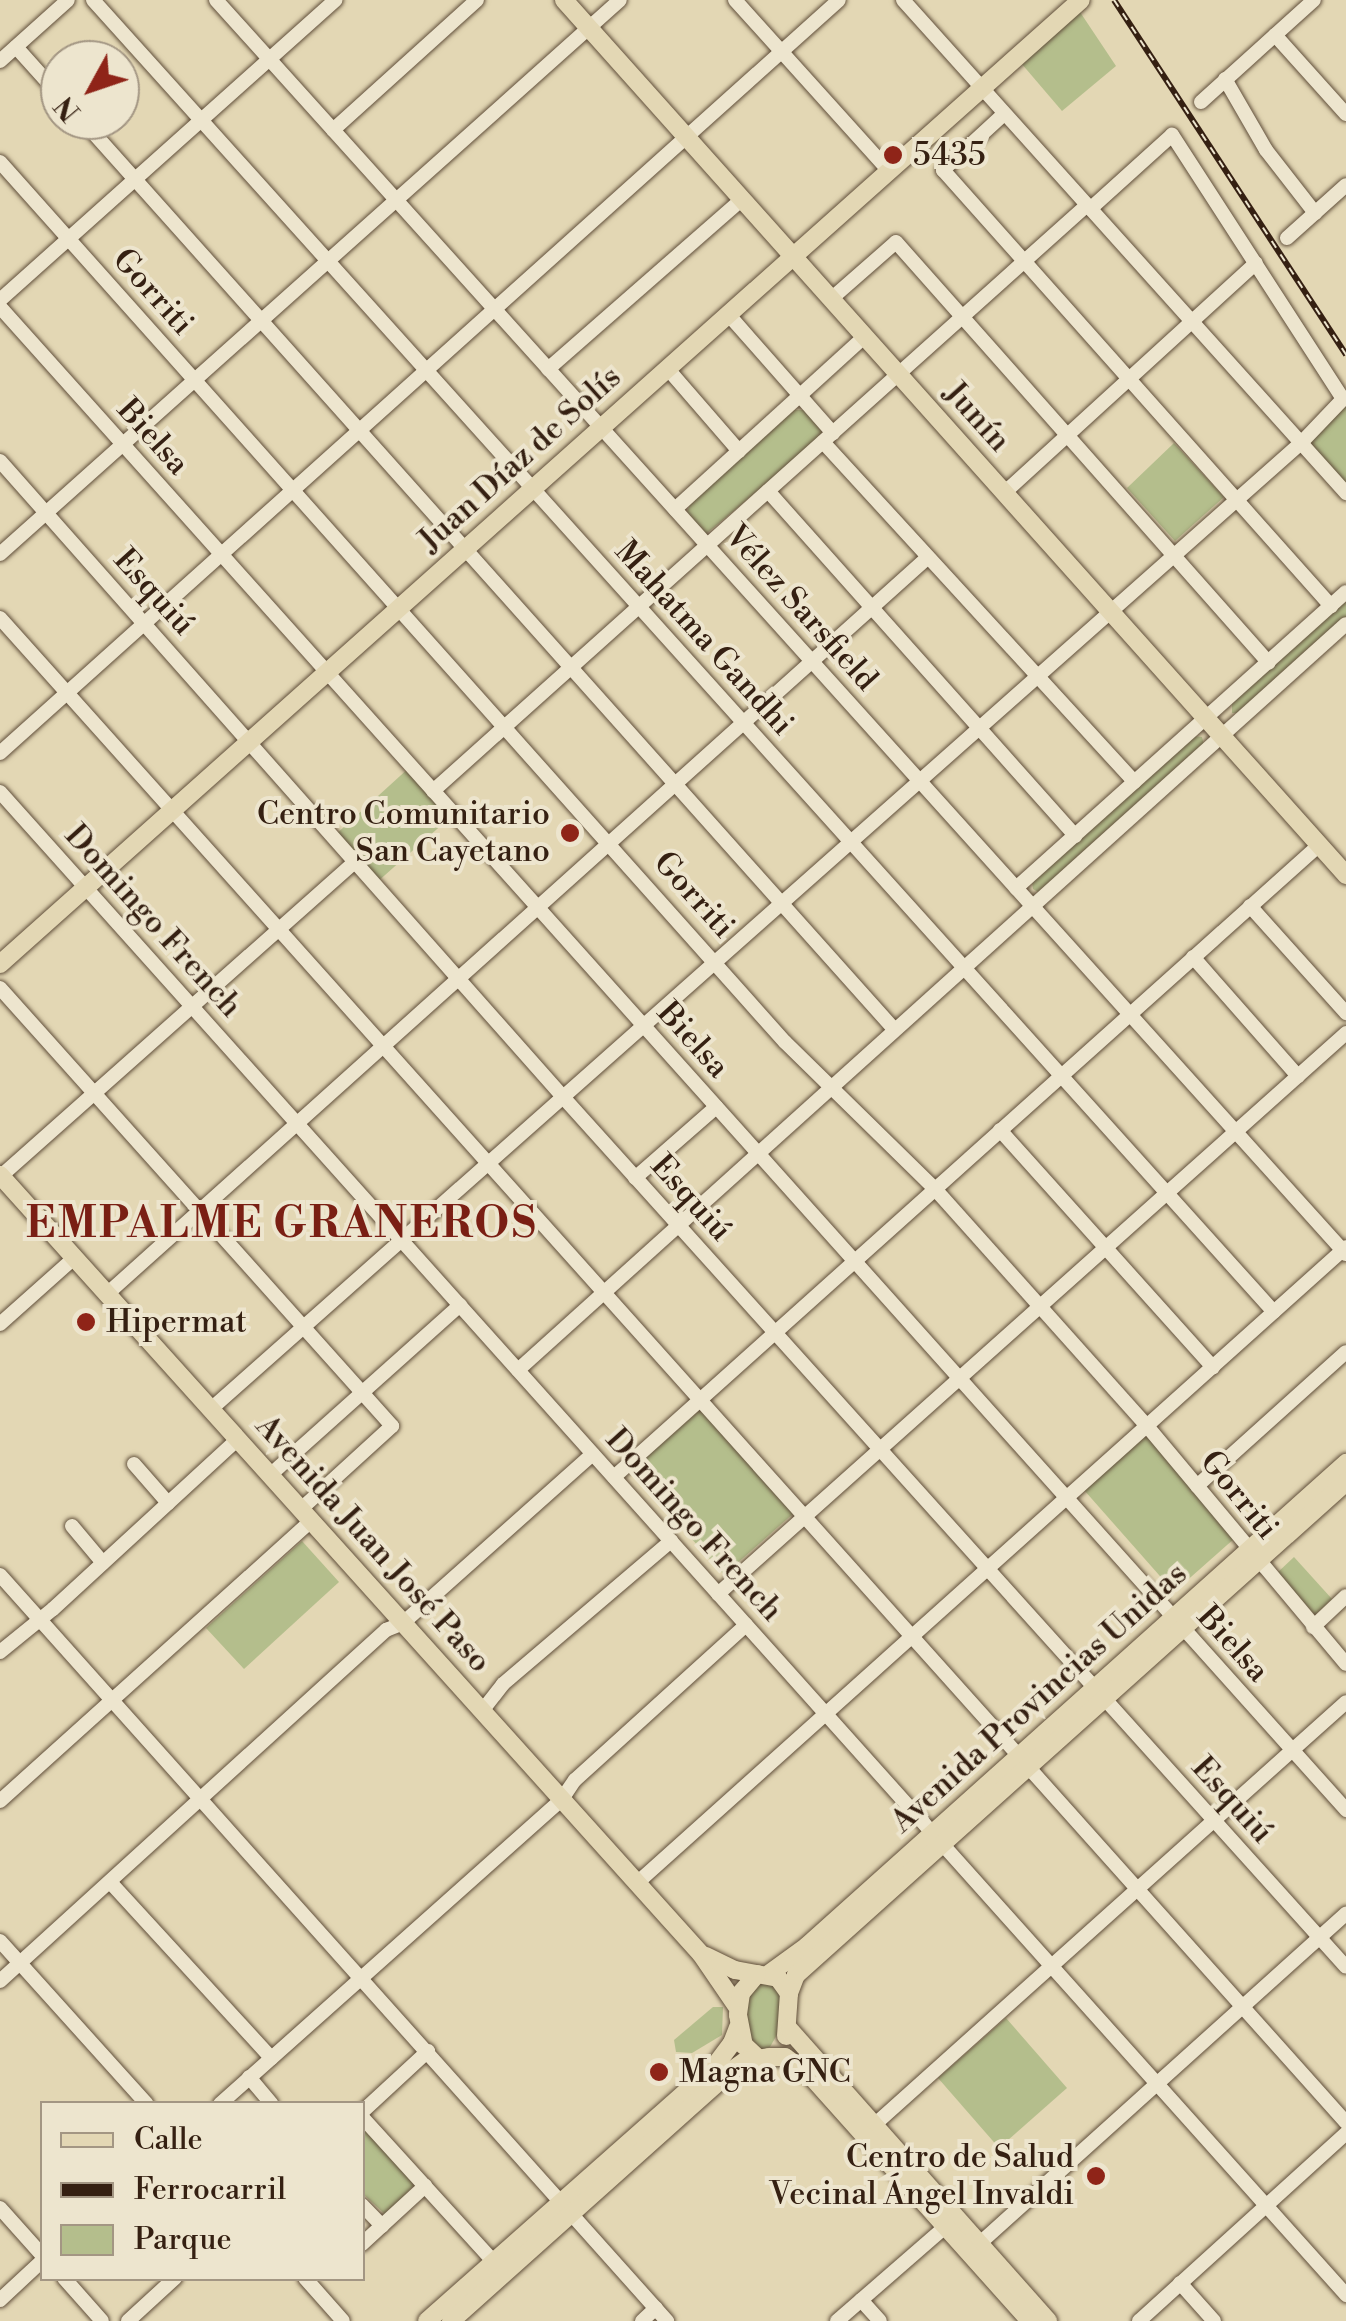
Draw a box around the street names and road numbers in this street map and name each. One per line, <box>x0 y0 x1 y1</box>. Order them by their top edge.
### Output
street label: Gorriti <box>104 241 202 343</box>
street label: Juan Díaz de Solís <box>411 358 629 560</box>
street label: Junín <box>936 374 1018 460</box>
street label: Bielsa <box>109 391 197 483</box>
street label: Vélez Sarsfield <box>717 517 885 699</box>
street label: Mahatma Gandhi <box>607 533 801 743</box>
street label: Esquiú <box>105 541 203 643</box>
street label: Domingo French <box>56 817 250 1025</box>
street label: Gorriti <box>645 844 743 946</box>
street label: Bielsa <box>649 994 737 1086</box>
street label: Esquiú <box>642 1147 740 1249</box>
street label: Avenida Juan José Paso <box>247 1407 499 1681</box>
street label: Domingo French <box>597 1421 791 1629</box>
street label: Gorriti <box>1192 1443 1286 1547</box>
street label: Avenida Provincias Unidas <box>883 1555 1195 1841</box>
street label: Bielsa <box>1189 1598 1277 1690</box>
street label: Esquiú <box>1183 1749 1281 1851</box>

